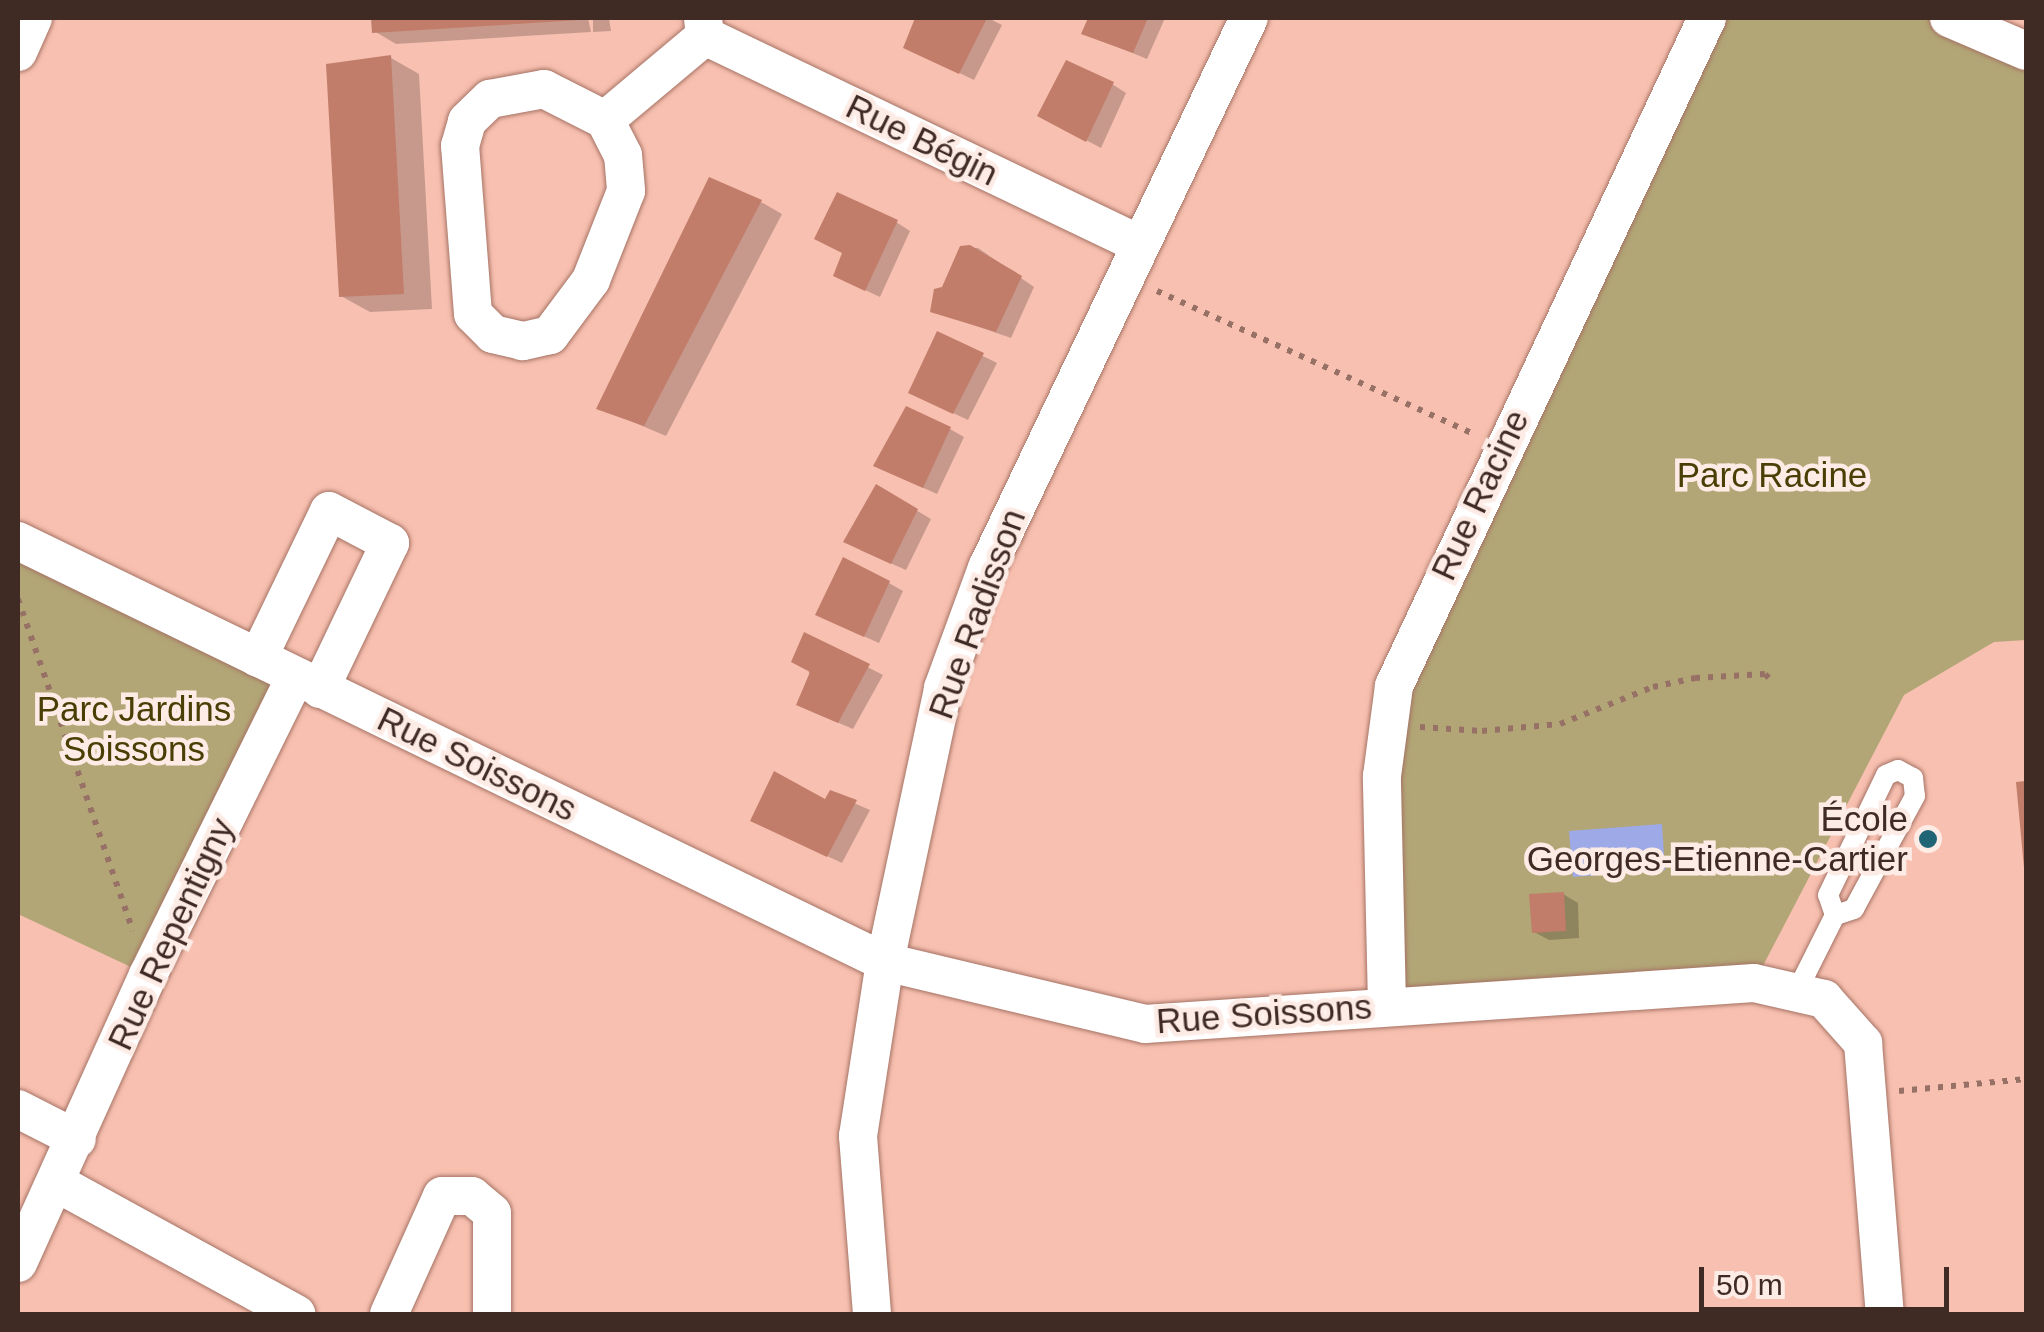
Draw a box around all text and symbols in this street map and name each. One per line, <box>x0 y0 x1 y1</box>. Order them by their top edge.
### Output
street label: Rue Bégin <box>839 85 1005 195</box>
street label: Rue Racine <box>1422 403 1538 587</box>
park label: Parc Racine <box>1677 454 1867 496</box>
street label: Rue Radisson <box>920 504 1034 724</box>
park label: Parc Jardins Soissons <box>37 688 231 770</box>
street label: Rue Soissons <box>371 698 583 830</box>
place label: École Georges-Etienne-Cartier <box>1527 798 1908 880</box>
street label: Rue Repentigny <box>99 811 243 1057</box>
marker: École Georges-Etienne-Cartier <box>1917 828 1939 850</box>
street label: Rue Soissons <box>1155 986 1373 1042</box>
scale bar <box>1704 1247 1954 1309</box>
text: 50 m <box>1716 1268 1783 1301</box>

